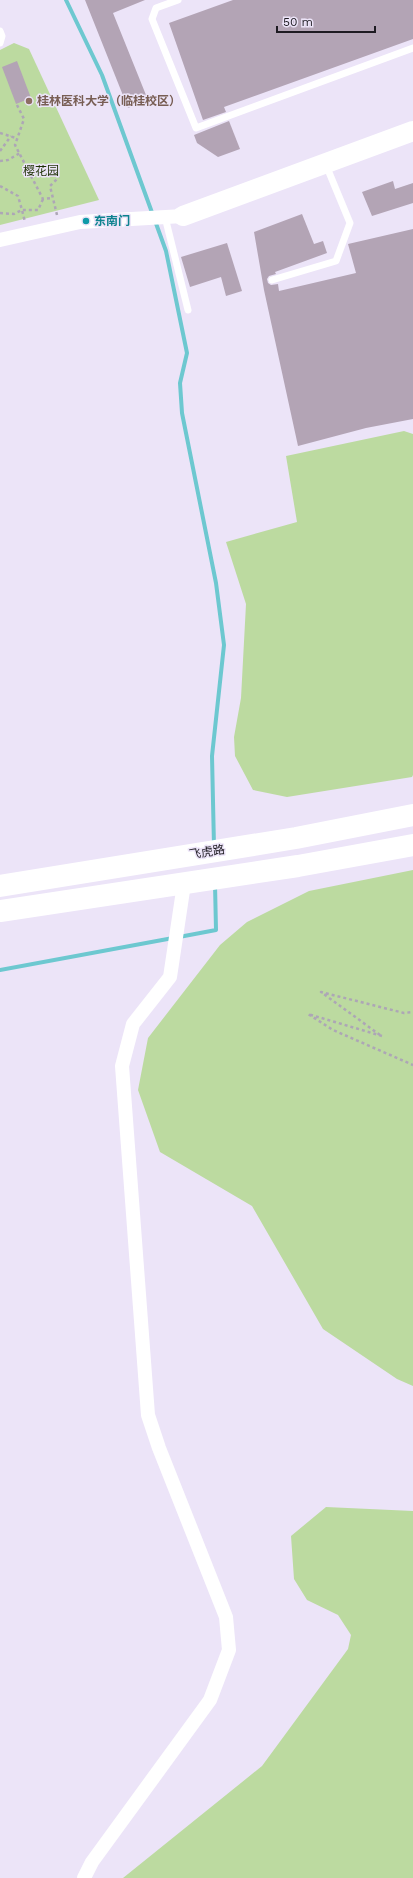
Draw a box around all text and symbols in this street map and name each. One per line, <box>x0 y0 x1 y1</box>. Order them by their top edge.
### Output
scale bar <box>277 8 375 34</box>
text: 50 m <box>283 15 313 29</box>
place label: 桂林医科大学（临桂校区） <box>37 94 181 108</box>
marker: 桂林医科大学（临桂校区） <box>24 96 34 106</box>
park label: 樱花园 <box>23 164 59 178</box>
place label: 东南门 <box>94 214 130 228</box>
marker: 东南门 <box>81 216 91 226</box>
street label: 飞虎路 <box>188 842 226 862</box>

